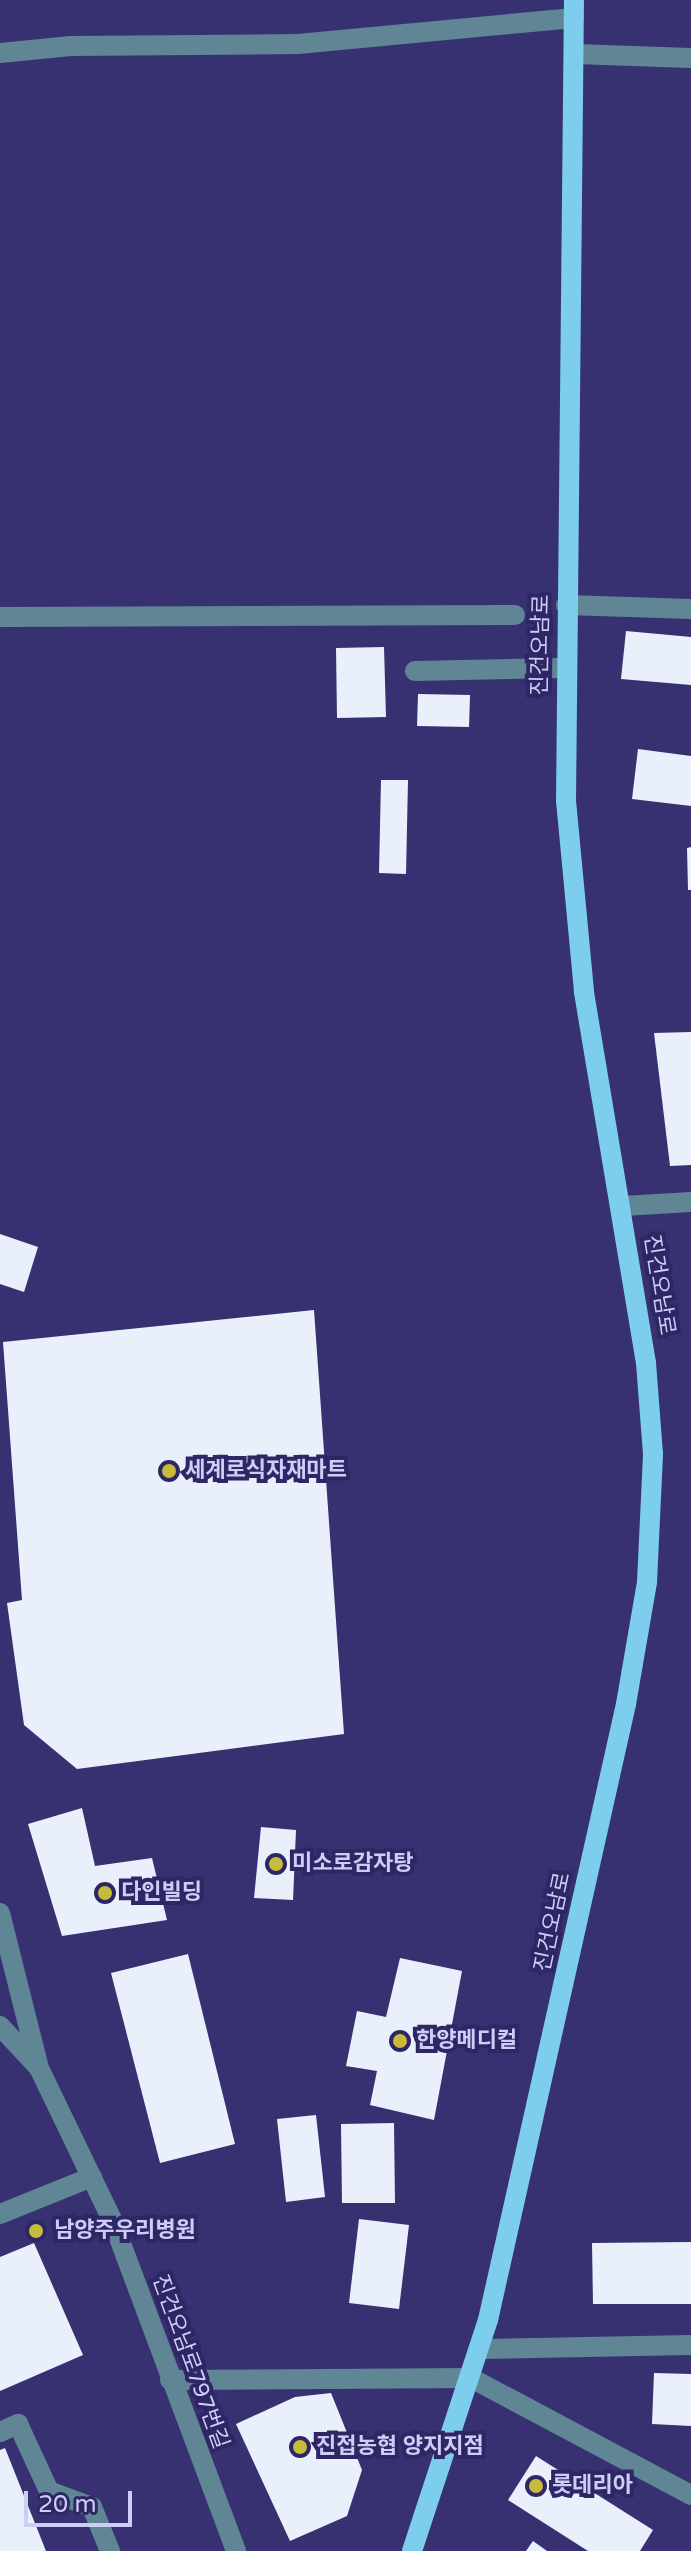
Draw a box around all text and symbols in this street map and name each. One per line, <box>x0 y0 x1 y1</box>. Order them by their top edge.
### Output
street label: 진건오남로 <box>527 594 555 696</box>
street label: 진건오남로 <box>638 1233 680 1337</box>
place label: 세계로식자재마트 <box>185 1458 347 1484</box>
marker: 세계로식자재마트 <box>160 1462 178 1480</box>
place label: 미소로감자탕 <box>292 1851 413 1877</box>
marker: 미소로감자탕 <box>267 1855 285 1873</box>
street label: 진건오남로 <box>530 1870 576 1974</box>
place label: 다인빌딩 <box>121 1880 202 1906</box>
marker: 다인빌딩 <box>96 1884 114 1902</box>
place label: 한양메디컬 <box>416 2028 517 2054</box>
marker: 한양메디컬 <box>391 2032 409 2050</box>
place label: 남양주우리병원 <box>54 2218 196 2244</box>
marker: 남양주우리병원 <box>25 2220 47 2242</box>
street label: 진건오남로797번길 <box>146 2271 234 2453</box>
place label: 진접농협 양지지점 <box>316 2434 484 2460</box>
marker: 진접농협 양지지점 <box>291 2438 309 2456</box>
place label: 롯데리아 <box>552 2473 633 2499</box>
scale bar <box>28 2475 136 2525</box>
marker: 롯데리아 <box>527 2477 545 2495</box>
text: 20 m <box>38 2490 96 2519</box>

